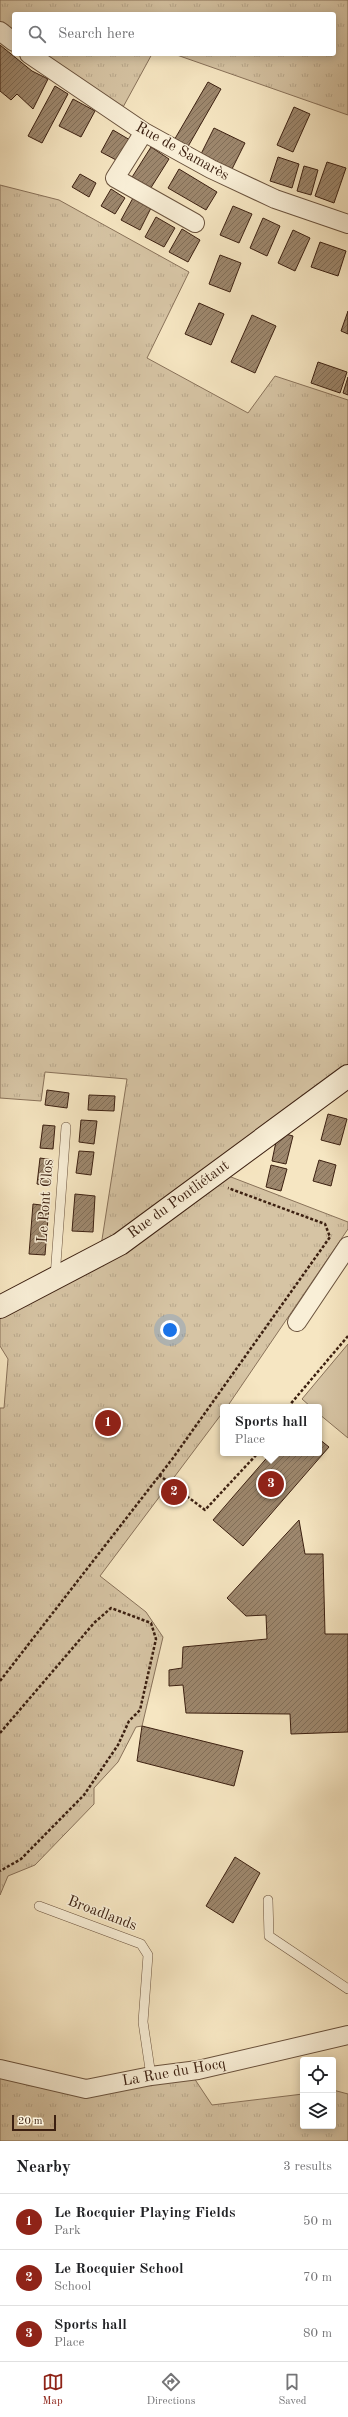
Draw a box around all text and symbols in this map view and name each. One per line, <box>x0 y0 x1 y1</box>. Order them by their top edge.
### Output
search box <box>12 12 336 56</box>
icon: search <box>26 23 48 45</box>
text: Search here <box>58 27 135 42</box>
street label: Rue de Samarès <box>133 120 231 184</box>
street label: Rue du Pontliétaut <box>126 1158 232 1242</box>
street label: Le Pont Clos <box>36 1159 56 1243</box>
your location <box>160 1320 180 1340</box>
popup <box>220 1404 322 1456</box>
pin: 1 <box>95 1408 121 1438</box>
text: Sports hall <box>235 1415 307 1430</box>
text: Place <box>235 1433 265 1446</box>
pin: 3 <box>258 1469 284 1499</box>
pin: 2 <box>161 1477 187 1507</box>
street label: Broadlands <box>65 1894 139 1934</box>
street label: La Rue du Hocq <box>121 2056 227 2089</box>
map controls <box>300 2057 336 2129</box>
button: locate <box>300 2057 336 2093</box>
button: layers <box>300 2093 336 2129</box>
scale bar <box>12 2113 56 2132</box>
text: 20 m <box>18 2116 43 2127</box>
text: Nearby <box>16 2159 71 2176</box>
text: 3 results <box>283 2160 332 2173</box>
text: Le Rocquier Playing Fields <box>54 2206 235 2221</box>
text: 1 <box>25 2215 33 2228</box>
text: 50 m <box>303 2215 332 2228</box>
text: Park <box>54 2224 81 2237</box>
text: Le Rocquier School <box>54 2262 184 2277</box>
text: 2 <box>25 2271 33 2284</box>
text: 70 m <box>303 2271 332 2284</box>
text: School <box>54 2280 91 2293</box>
text: Sports hall <box>54 2318 127 2333</box>
text: 3 <box>25 2327 33 2340</box>
text: 80 m <box>303 2327 332 2340</box>
text: Place <box>54 2336 84 2349</box>
tab: Map <box>42 2371 64 2409</box>
tab: Directions <box>147 2371 195 2409</box>
tab: Saved <box>278 2371 306 2409</box>

